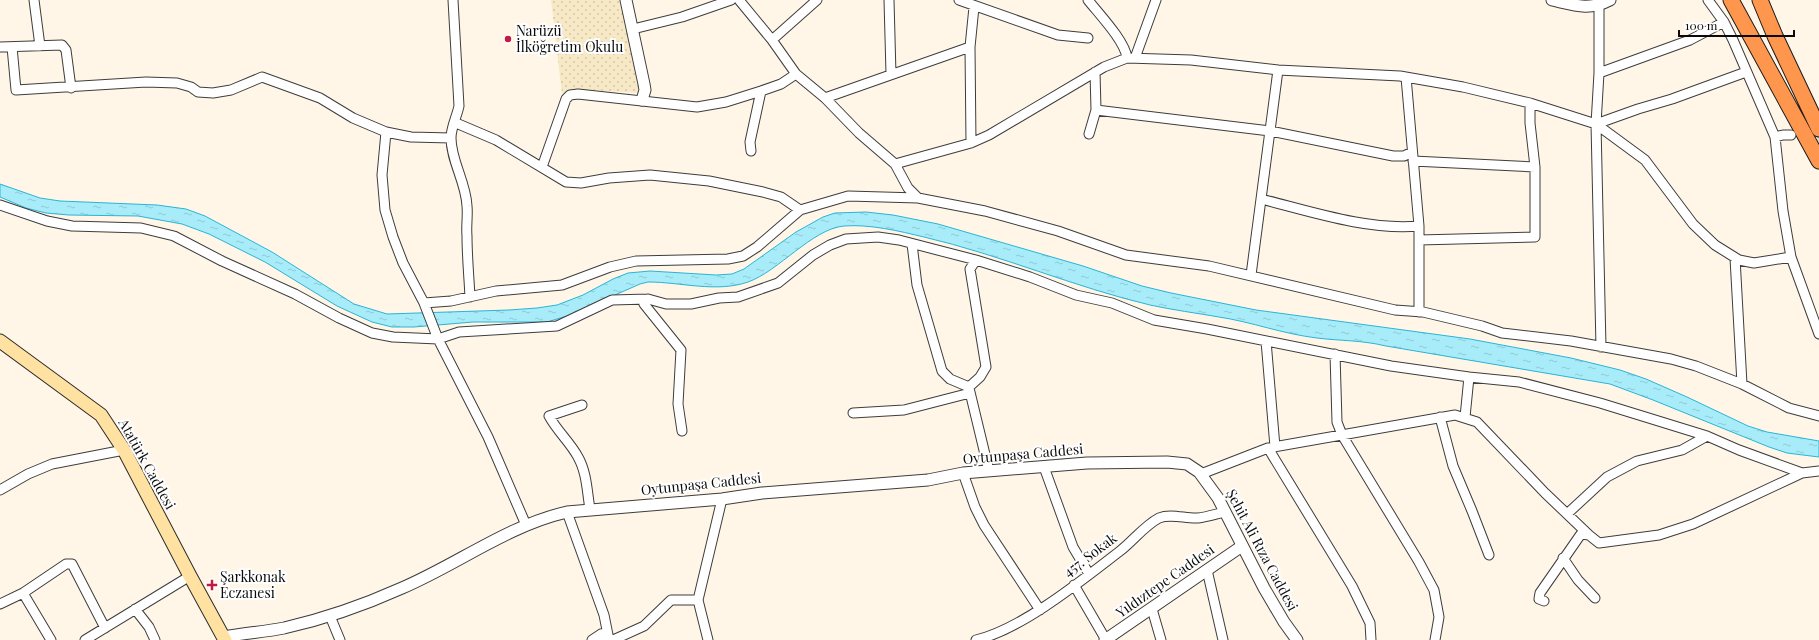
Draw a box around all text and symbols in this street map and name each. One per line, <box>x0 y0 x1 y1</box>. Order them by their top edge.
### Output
scale bar <box>1679 12 1794 38</box>
text: 100 m <box>1685 17 1718 33</box>
place label: Narüzü İlköğretim Okulu <box>516 21 623 56</box>
marker: Narüzü İlköğretim Okulu <box>503 34 513 44</box>
street label: Atatürk Caddesi <box>114 414 180 513</box>
street label: Oytunpaşa Caddesi <box>962 439 1084 468</box>
street label: Oytunpaşa Caddesi <box>640 468 762 499</box>
street label: Şehit Ali Rıza Caddesi <box>1222 485 1303 614</box>
street label: 457. Sokak <box>1059 528 1121 581</box>
street label: Yıldıztepe Caddesi <box>1111 540 1218 622</box>
place label: Şarkkonak Eczanesi <box>220 567 286 602</box>
marker: Şarkkonak Eczanesi <box>207 580 217 590</box>

